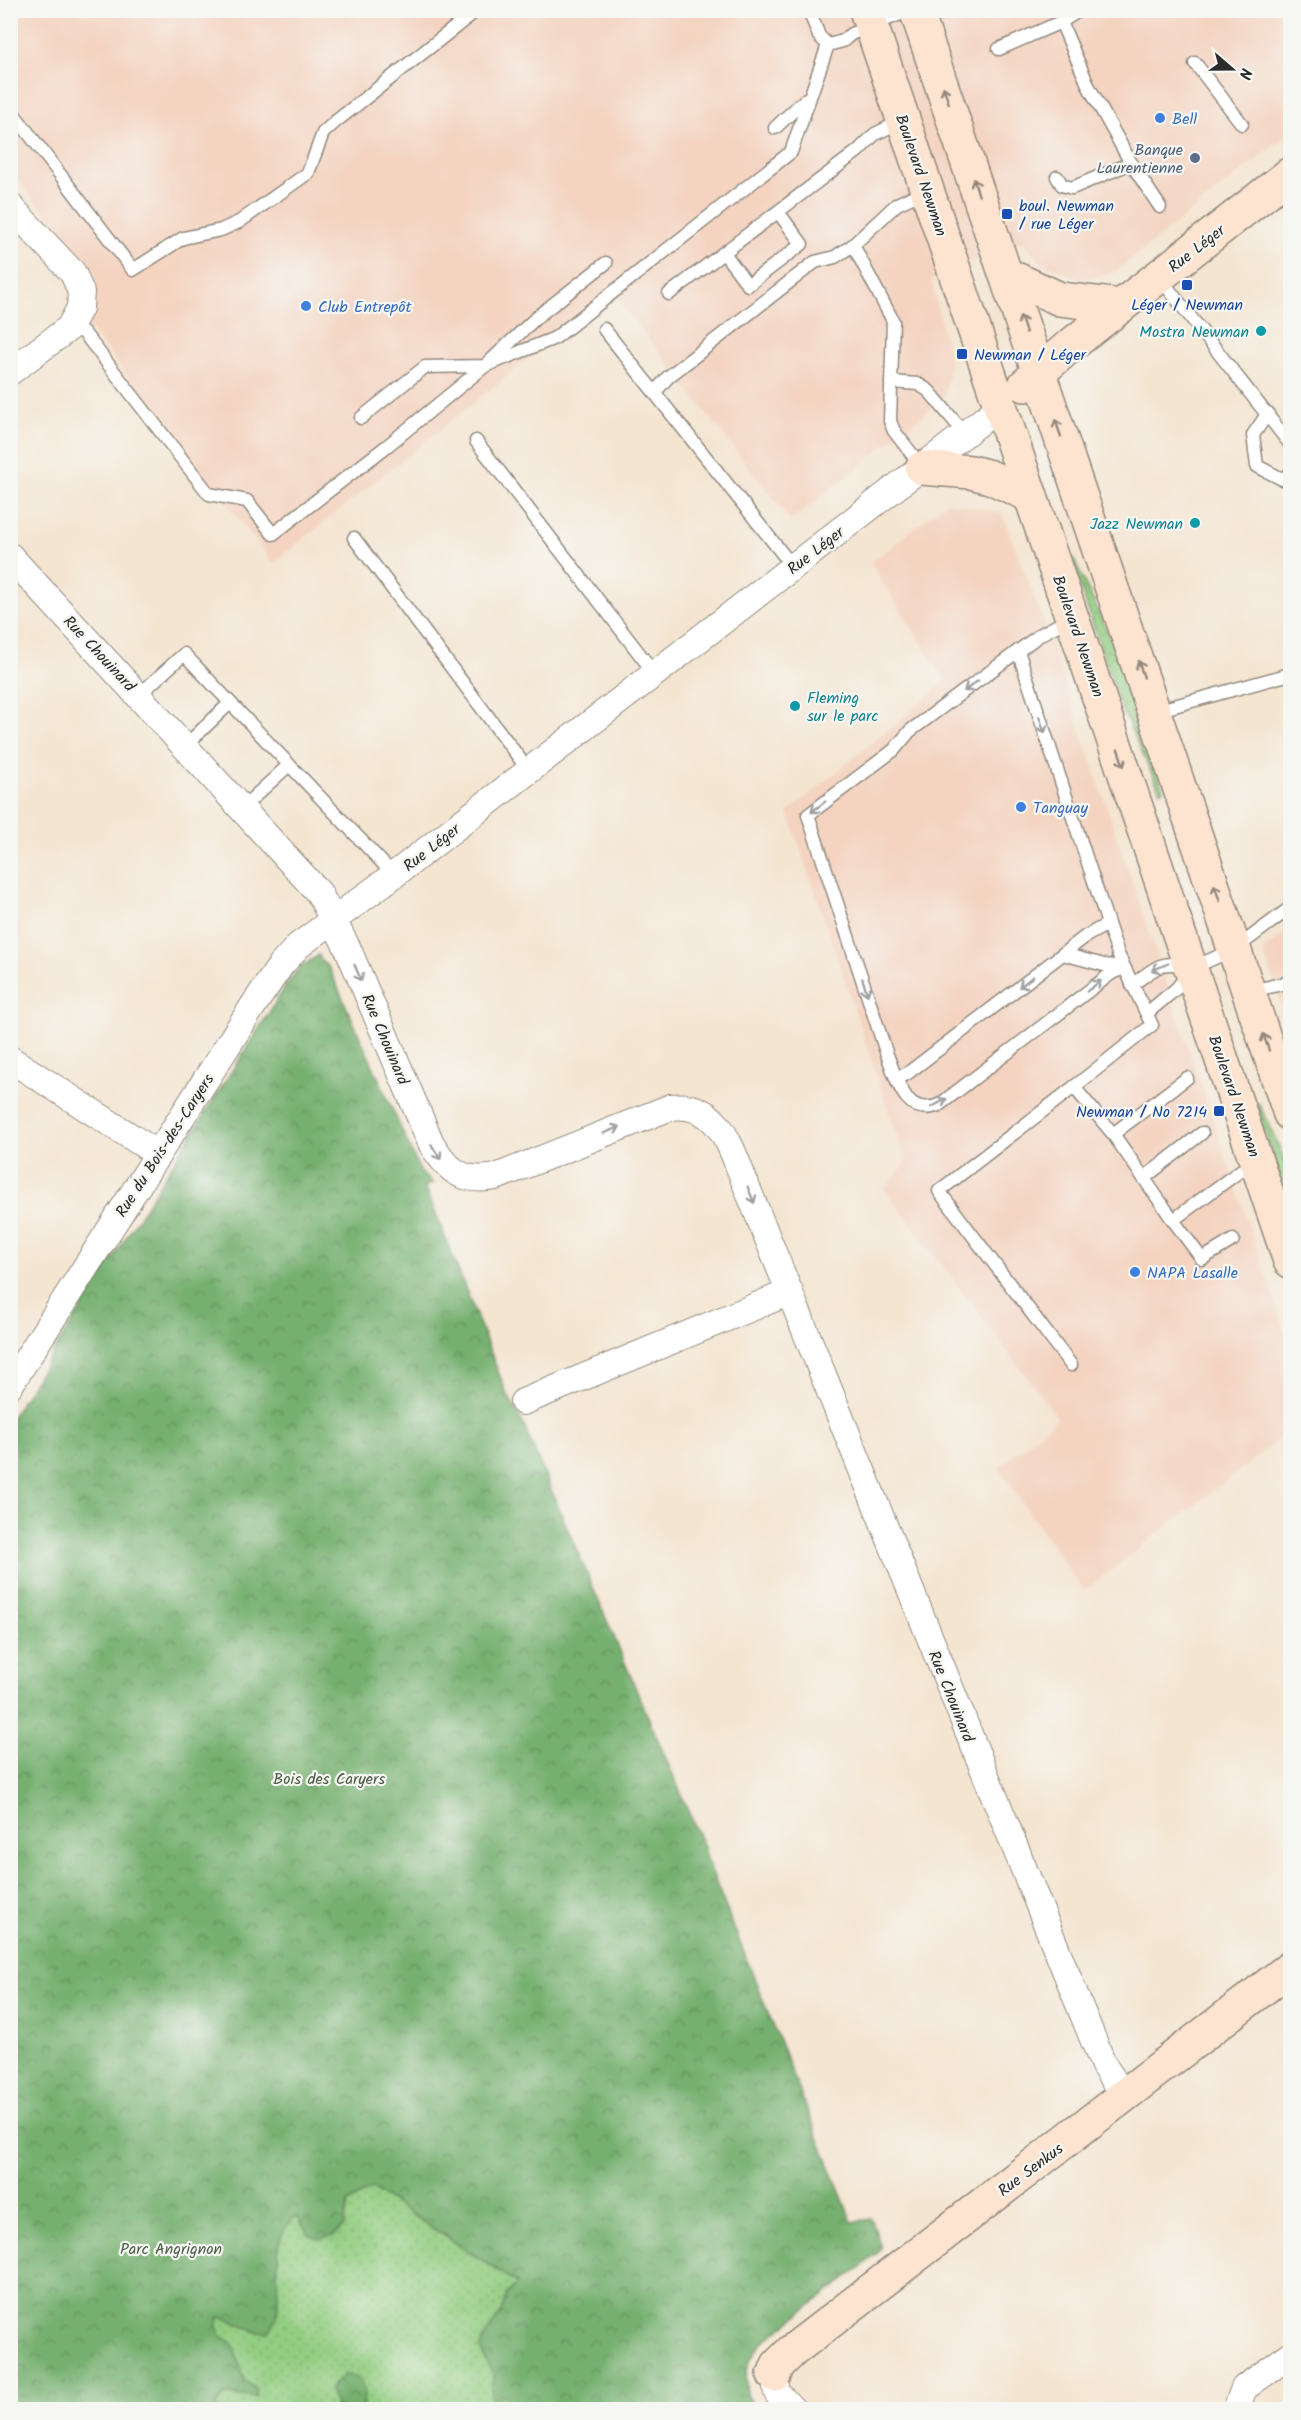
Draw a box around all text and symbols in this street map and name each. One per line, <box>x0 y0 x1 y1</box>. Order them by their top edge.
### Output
north arrow <box>1202 39 1262 99</box>
text: N <box>1231 65 1258 83</box>
one-way arrow <box>939 86 950 105</box>
place label: Bell <box>1172 107 1197 132</box>
street label: Boulevard Newman <box>888 111 953 240</box>
marker: Bell <box>1153 111 1167 125</box>
place label: Banque Laurentienne <box>1097 138 1183 181</box>
marker: Banque Laurentienne <box>1188 151 1202 165</box>
one-way arrow <box>970 178 981 197</box>
place label: boul. Newman / rue Léger <box>1019 194 1114 237</box>
marker: boul. Newman / rue Léger <box>1000 207 1014 221</box>
street label: Rue Léger <box>1163 218 1232 280</box>
marker: Léger / Newman <box>1180 278 1194 292</box>
place label: Léger / Newman <box>1131 293 1243 318</box>
place label: Club Entrepôt <box>318 295 412 320</box>
marker: Club Entrepôt <box>299 299 313 313</box>
one-way arrow <box>1017 315 1028 334</box>
place label: Mostra Newman <box>1139 320 1249 345</box>
marker: Mostra Newman <box>1254 324 1268 338</box>
place label: Newman / Léger <box>974 343 1088 368</box>
marker: Newman / Léger <box>955 347 969 361</box>
one-way arrow <box>1052 419 1063 438</box>
place label: Jazz Newman <box>1090 512 1183 537</box>
marker: Jazz Newman <box>1188 516 1202 530</box>
street label: Rue Léger <box>782 520 851 582</box>
street label: Boulevard Newman <box>1045 572 1110 701</box>
street label: Rue Chouinard <box>57 610 142 699</box>
one-way arrow <box>1134 660 1145 679</box>
one-way arrow <box>964 680 980 692</box>
place label: Fleming sur le parc <box>807 686 878 729</box>
marker: Fleming sur le parc <box>788 699 802 713</box>
one-way arrow <box>1037 715 1048 734</box>
one-way arrow <box>1116 748 1127 767</box>
place label: Tanguay <box>1033 796 1088 821</box>
one-way arrow <box>811 800 827 813</box>
marker: Tanguay <box>1014 800 1028 814</box>
street label: Rue Léger <box>398 817 467 879</box>
one-way arrow <box>1211 885 1222 903</box>
one-way arrow <box>1152 962 1170 973</box>
one-way arrow <box>353 964 364 982</box>
one-way arrow <box>1018 975 1034 988</box>
one-way arrow <box>860 977 871 996</box>
one-way arrow <box>1086 980 1102 993</box>
street label: Rue Chouinard <box>354 990 415 1090</box>
street label: Boulevard Newman <box>1201 1032 1266 1161</box>
one-way arrow <box>1259 1033 1270 1052</box>
street label: Rue du Bois-des-Caryers <box>109 1069 221 1223</box>
one-way arrow <box>929 1097 947 1108</box>
place label: Newman / No 7214 <box>1076 1100 1207 1125</box>
marker: Newman / No 7214 <box>1212 1104 1226 1118</box>
one-way arrow <box>602 1124 620 1135</box>
one-way arrow <box>431 1143 443 1160</box>
one-way arrow <box>746 1186 757 1204</box>
place label: NAPA Lasalle <box>1147 1261 1238 1286</box>
marker: NAPA Lasalle <box>1128 1265 1142 1279</box>
street label: Rue Chouinard <box>921 1647 981 1747</box>
park label: Bois des Caryers <box>273 1767 385 1792</box>
street label: Rue Senkus <box>993 2137 1069 2203</box>
park label: Parc Angrignon <box>120 2237 222 2262</box>

